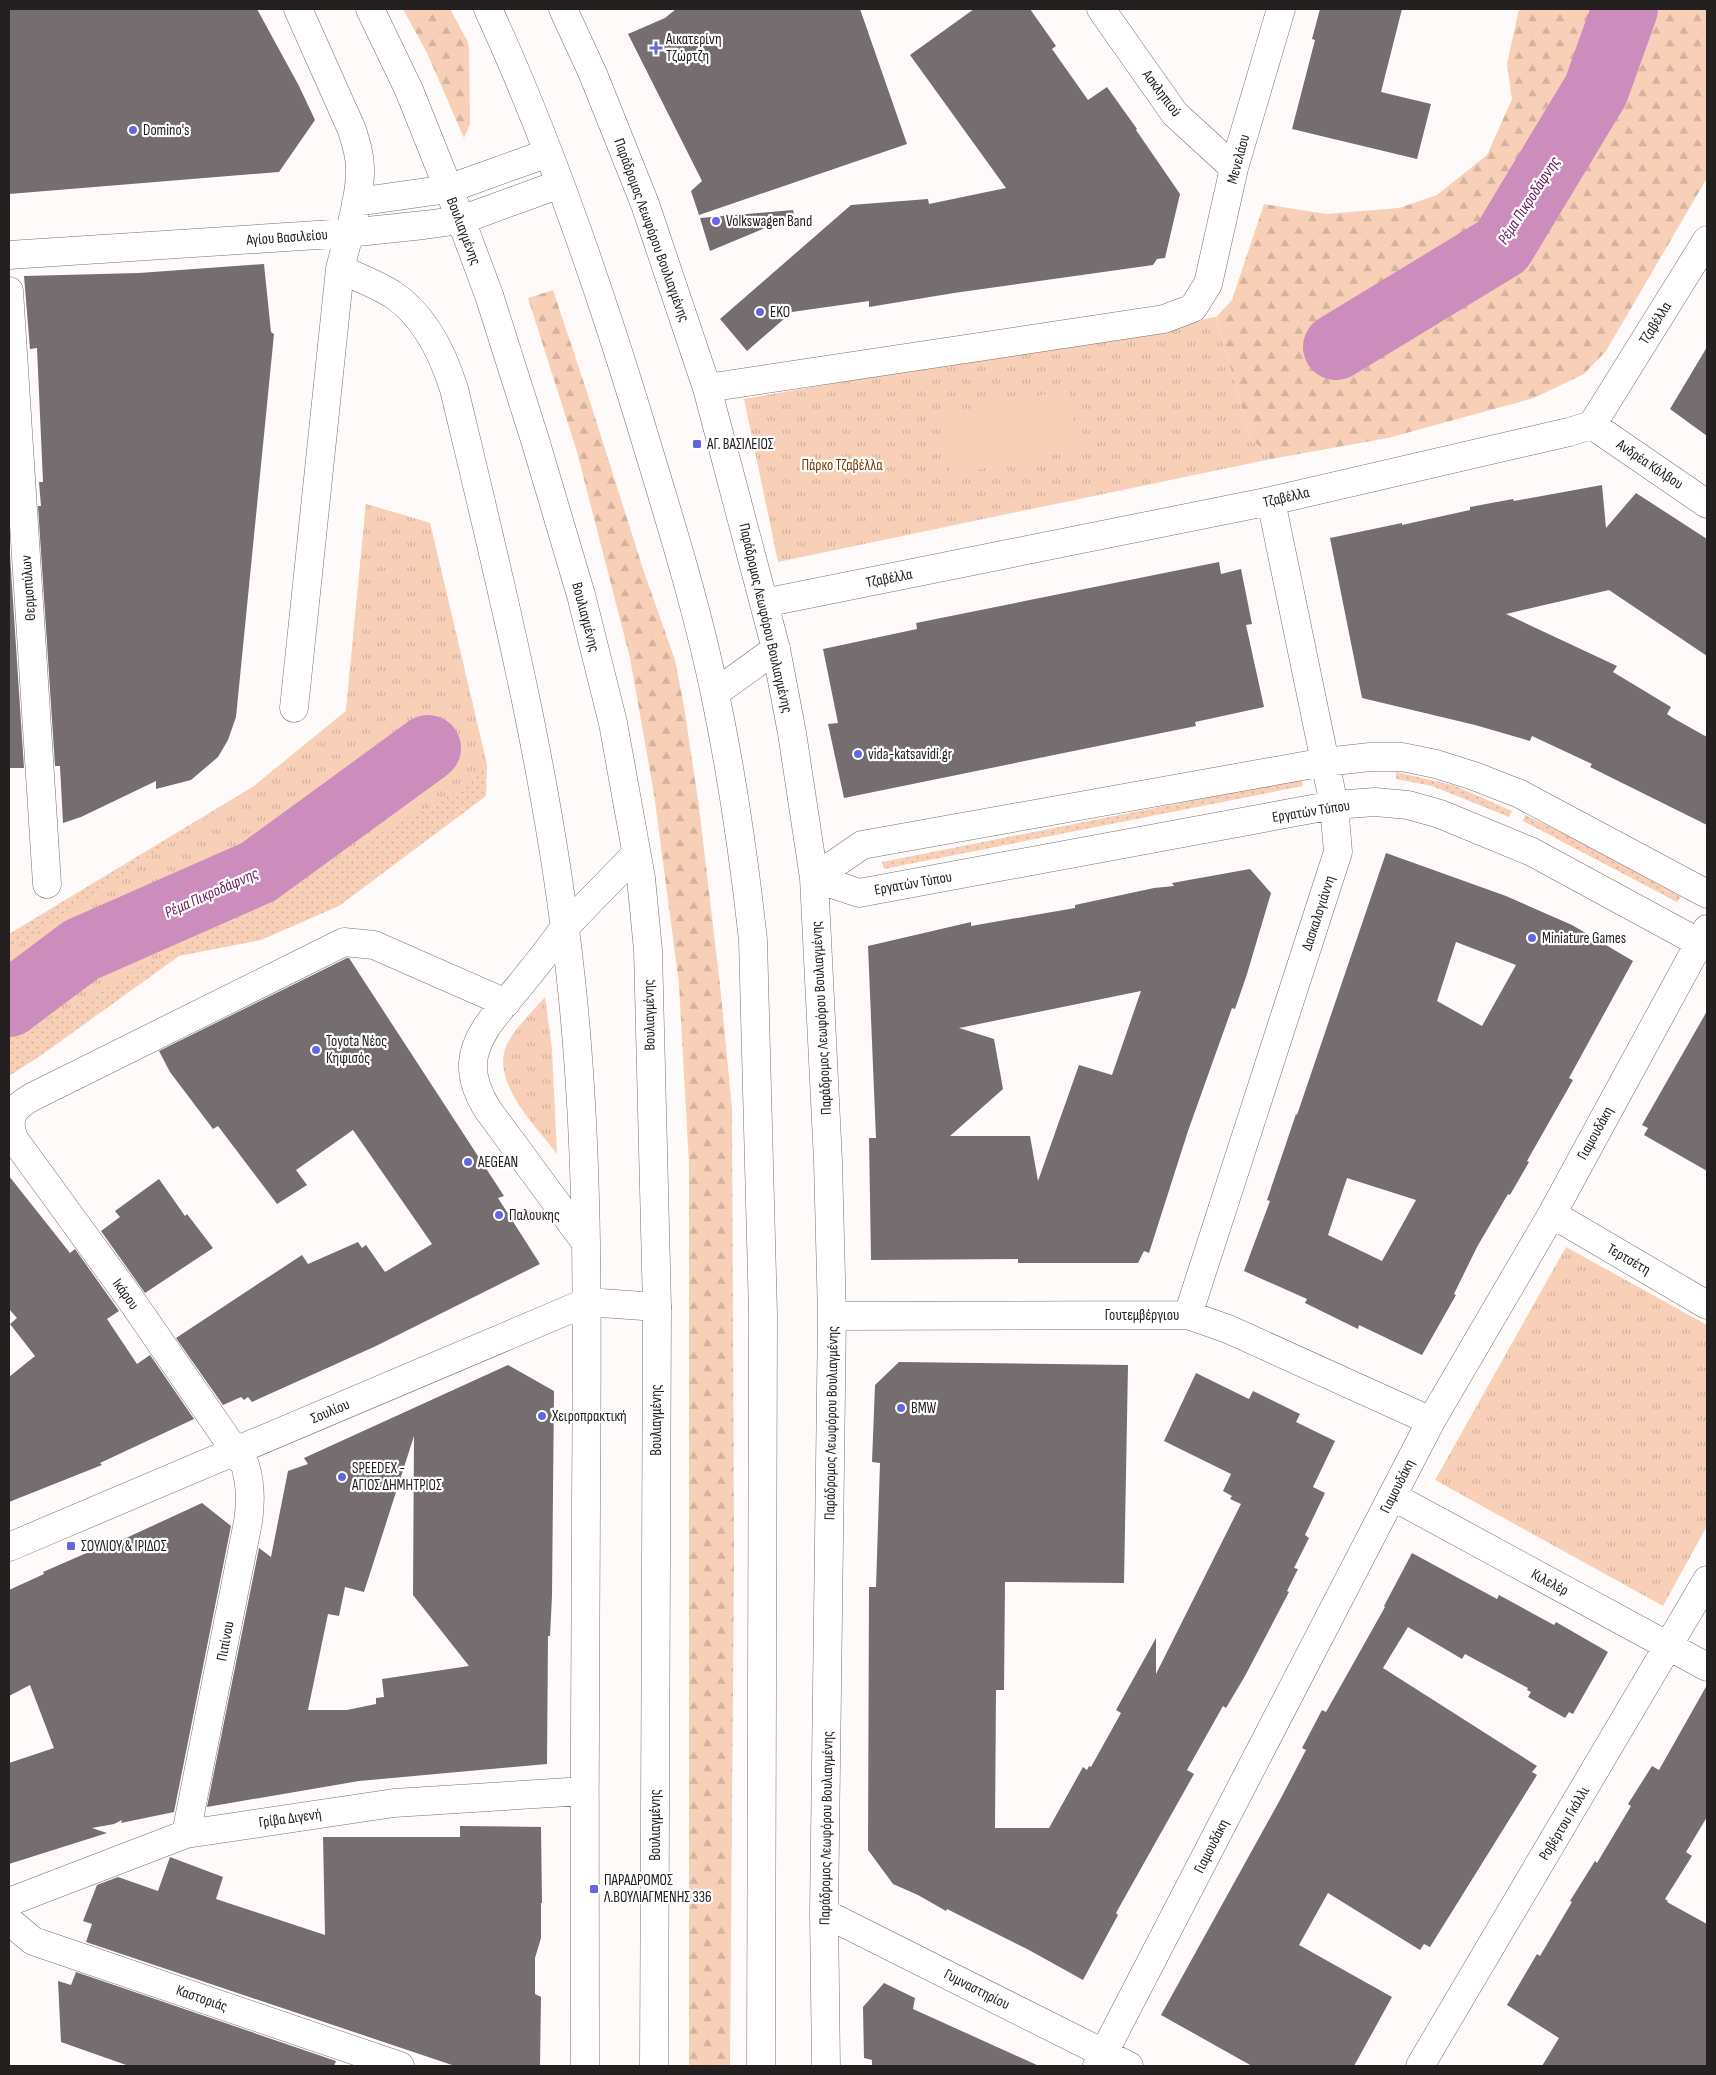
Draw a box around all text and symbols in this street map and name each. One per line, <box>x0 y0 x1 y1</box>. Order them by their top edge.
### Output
place label: Αικατερίνη Τζώρτζη <box>665 30 722 66</box>
marker: Αικατερίνη Τζώρτζη <box>650 42 662 54</box>
street label: Ασκληπιού <box>1137 65 1185 121</box>
place label: Domino's <box>143 121 189 140</box>
marker: Domino's <box>127 124 139 136</box>
street label: Μενελάου <box>1223 132 1254 186</box>
street label: Παράδρομος Λεωφόρου Βουλιαγμένης <box>609 136 694 325</box>
water label: Ρέμα Πικροδάφνης <box>1494 153 1565 248</box>
street label: Βουλιαγμένης <box>442 194 485 268</box>
place label: Volkswagen Band <box>726 212 812 231</box>
marker: Volkswagen Band <box>710 215 722 227</box>
street label: Αγίου Βασιλείου <box>245 225 328 250</box>
street label: Τζαβέλλα <box>1635 298 1676 348</box>
place label: EKO <box>770 303 790 322</box>
marker: EKO <box>754 306 766 318</box>
place label: ΑΓ. ΒΑΣΙΛΕΙΟΣ <box>706 435 774 454</box>
street label: Ανδρέα Κάλβου <box>1612 435 1687 494</box>
marker: ΑΓ. ΒΑΣΙΛΕΙΟΣ <box>691 438 703 450</box>
park label: Πάρκο Τζαβέλλα <box>801 456 883 475</box>
street label: Τζαβέλλα <box>1261 483 1312 512</box>
street label: Παράδρομος Λεωφόρου Βουλιαγμένης <box>734 521 797 715</box>
street label: Θερμοπύλων <box>17 554 40 621</box>
street label: Τζαβέλλα <box>864 565 915 592</box>
street label: Βουλιαγμένης <box>567 580 604 654</box>
place label: vida-katsavidi.gr <box>868 745 953 764</box>
marker: vida-katsavidi.gr <box>852 748 864 760</box>
street label: Εργατών Τύπου <box>1271 796 1351 827</box>
water label: Ρέμα Πικροδάφνης <box>162 864 262 922</box>
street label: Εργατών Τύπου <box>873 867 953 900</box>
street label: Δασκαλογιάννη <box>1297 873 1340 953</box>
street label: Παράδρομος Λεωφόρου Βουλιαγμένης <box>807 920 836 1115</box>
place label: Miniature Games <box>1542 929 1626 948</box>
marker: Miniature Games <box>1526 932 1538 944</box>
street label: Βουλιαγμένης <box>639 979 660 1051</box>
place label: Toyota Νέος Κηφισός <box>326 1032 387 1068</box>
marker: Toyota Νέος Κηφισός <box>310 1044 322 1056</box>
street label: Γιαμουδάκη <box>1573 1103 1618 1163</box>
place label: AEGEAN <box>477 1153 518 1172</box>
marker: AEGEAN <box>462 1156 474 1168</box>
place label: Παλουκης <box>509 1206 560 1225</box>
marker: Παλουκης <box>493 1209 505 1221</box>
street label: Τερτσέτη <box>1604 1239 1654 1279</box>
street label: Ικάρου <box>108 1275 143 1313</box>
street label: Γουτεμβέργιου <box>1105 1306 1179 1325</box>
street label: Παράδρομος Λεωφόρου Βουλιαγμένης <box>820 1326 843 1520</box>
street label: Βουλιαγμένης <box>647 1384 666 1456</box>
street label: Σουλίου <box>308 1395 353 1428</box>
place label: BMW <box>911 1399 937 1418</box>
marker: BMW <box>895 1402 907 1414</box>
place label: Χειροπρακτική <box>551 1407 627 1426</box>
marker: Χειροπρακτική <box>536 1410 548 1422</box>
street label: Γιαμουδάκη <box>1376 1456 1419 1516</box>
place label: SPEEDEX - ΑΓΙΟΣ ΔΗΜΗΤΡΙΟΣ <box>351 1459 442 1495</box>
marker: SPEEDEX - ΑΓΙΟΣ ΔΗΜΗΤΡΙΟΣ <box>336 1471 348 1483</box>
place label: ΣΟΥΛΙΟΥ & ΙΡΙΔΟΣ <box>81 1537 167 1556</box>
marker: ΣΟΥΛΙΟΥ & ΙΡΙΔΟΣ <box>65 1540 77 1552</box>
street label: Κιλελέρ <box>1528 1565 1572 1600</box>
street label: Πιπίνου <box>212 1620 239 1663</box>
street label: Παράδρομος Λεωφόρου Βουλιαγμένης <box>815 1731 838 1925</box>
street label: Ροβέρτου Γκάλλι <box>1535 1782 1594 1864</box>
street label: Βουλιαγμένης <box>646 1789 665 1861</box>
street label: Γρίβα Διγενή <box>257 1805 323 1832</box>
street label: Γιαμουδάκη <box>1190 1816 1233 1876</box>
place label: ΠΑΡΑΔΡΟΜΟΣ Λ.ΒΟΥΛΙΑΓΜΕΝΗΣ 336 <box>603 1871 712 1907</box>
marker: ΠΑΡΑΔΡΟΜΟΣ Λ.ΒΟΥΛΙΑΓΜΕΝΗΣ 336 <box>588 1883 600 1895</box>
street label: Γυμναστηρίου <box>941 1965 1013 2014</box>
street label: Καστοριάς <box>174 1981 230 2016</box>

